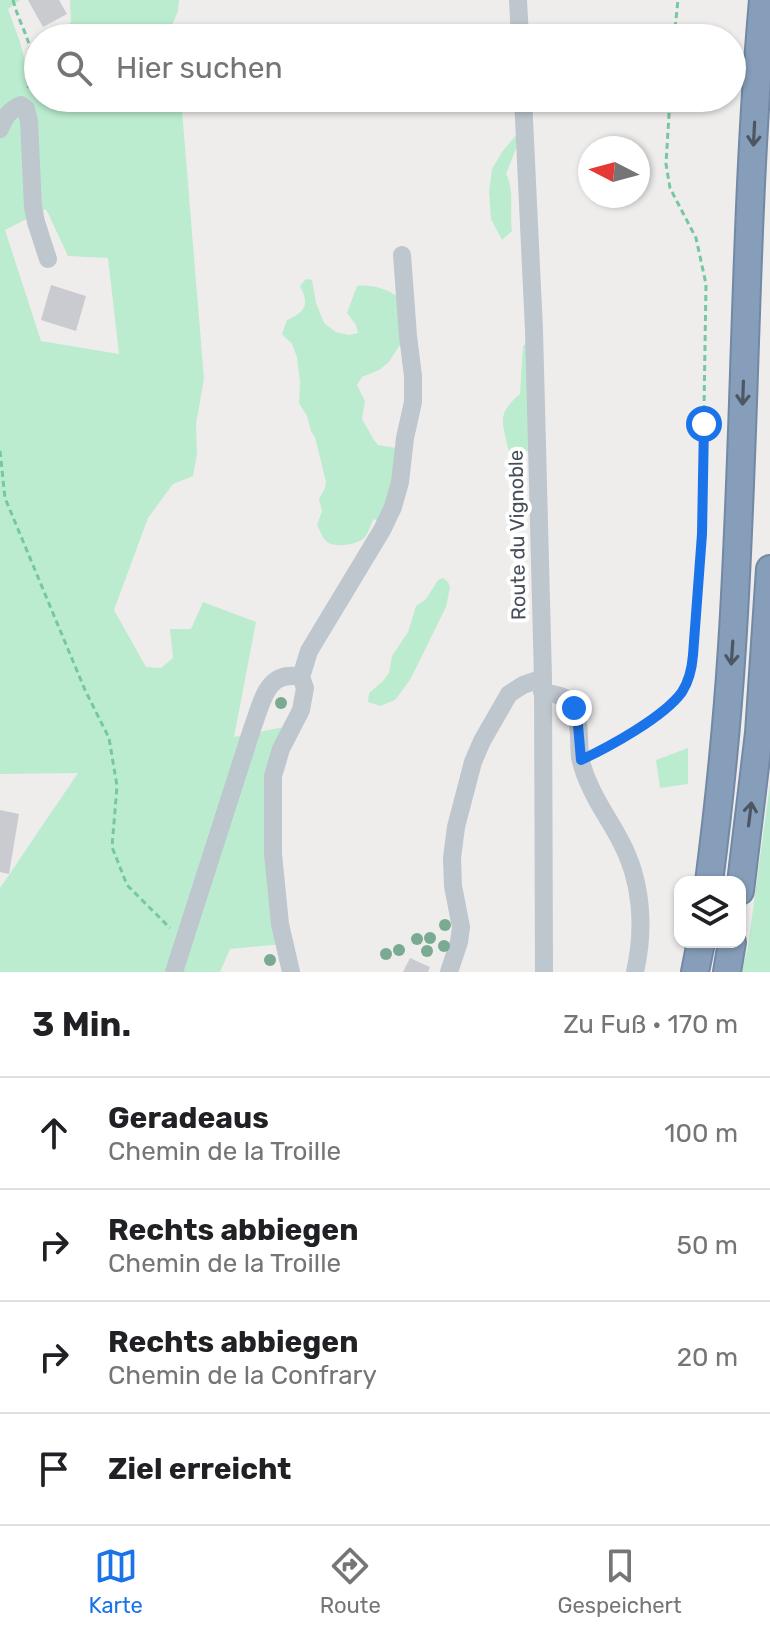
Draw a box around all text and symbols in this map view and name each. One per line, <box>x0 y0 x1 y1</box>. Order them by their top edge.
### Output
search box <box>24 24 746 112</box>
icon: search <box>52 46 96 90</box>
text: Hier suchen <box>116 50 283 86</box>
one-way arrow <box>746 120 761 147</box>
north arrow <box>578 136 650 208</box>
one-way arrow <box>736 379 751 406</box>
route start <box>686 406 722 442</box>
street label: Route du Vignoble <box>504 450 530 620</box>
one-way arrow <box>724 639 739 666</box>
route end <box>556 690 592 726</box>
one-way arrow <box>743 801 758 827</box>
map controls <box>674 876 746 948</box>
button: layers <box>674 876 746 948</box>
text: 3 Min. <box>32 1004 131 1045</box>
text: Zu Fuß · 170 m <box>563 1009 738 1040</box>
text: Geradeaus <box>108 1100 269 1136</box>
icon: ahead <box>32 1111 76 1155</box>
text: 100 m <box>664 1118 738 1149</box>
text: Chemin de la Troille <box>108 1136 341 1167</box>
text: Rechts abbiegen <box>108 1212 358 1248</box>
icon: right <box>32 1223 76 1267</box>
text: 50 m <box>677 1230 738 1261</box>
text: Chemin de la Troille <box>108 1248 341 1279</box>
text: Rechts abbiegen <box>108 1324 358 1360</box>
icon: right <box>32 1335 76 1379</box>
text: 20 m <box>677 1342 738 1373</box>
text: Chemin de la Confrary <box>108 1360 377 1391</box>
icon: arrive <box>32 1447 76 1491</box>
text: Ziel erreicht <box>108 1451 291 1487</box>
tab: Karte <box>88 1544 143 1619</box>
tab: Route <box>320 1544 381 1619</box>
tab: Gespeichert <box>557 1544 682 1619</box>

